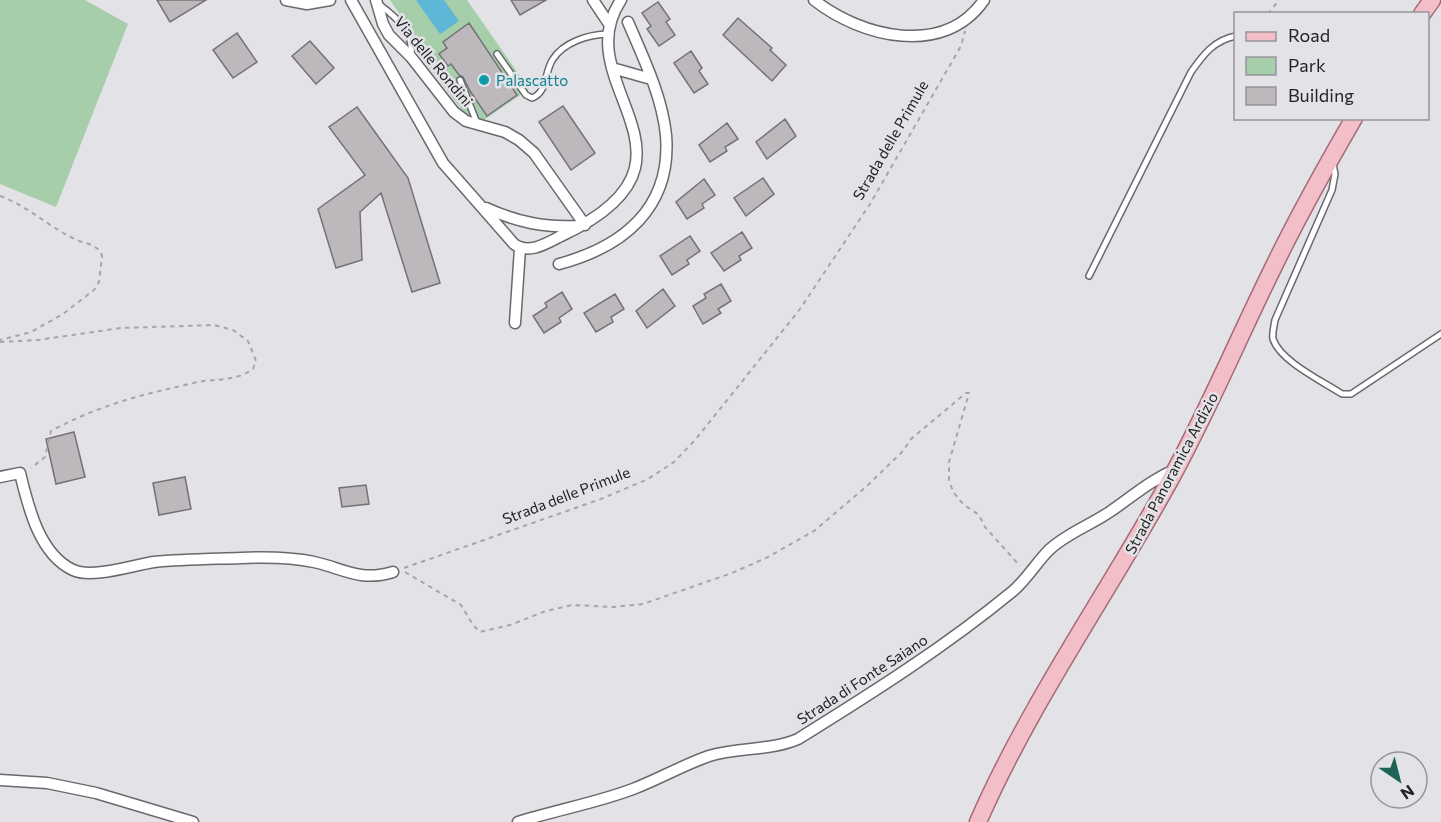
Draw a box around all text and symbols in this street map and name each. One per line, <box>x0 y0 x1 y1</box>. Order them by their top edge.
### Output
street label: Via delle Rondini <box>391 12 477 110</box>
legend <box>1234 12 1429 120</box>
text: Road <box>1288 24 1330 46</box>
text: Park <box>1288 54 1326 76</box>
place label: Palascatto <box>496 71 568 89</box>
marker: Palascatto <box>477 73 491 87</box>
street label: Strada delle Primule <box>848 77 932 203</box>
text: Building <box>1288 84 1354 106</box>
street label: Strada Panoramica Ardizio <box>1121 389 1221 557</box>
street label: Strada delle Primule <box>500 462 632 528</box>
street label: Strada di Fonte Saiano <box>793 630 931 728</box>
north arrow <box>1369 750 1429 810</box>
text: N <box>1398 781 1418 804</box>

